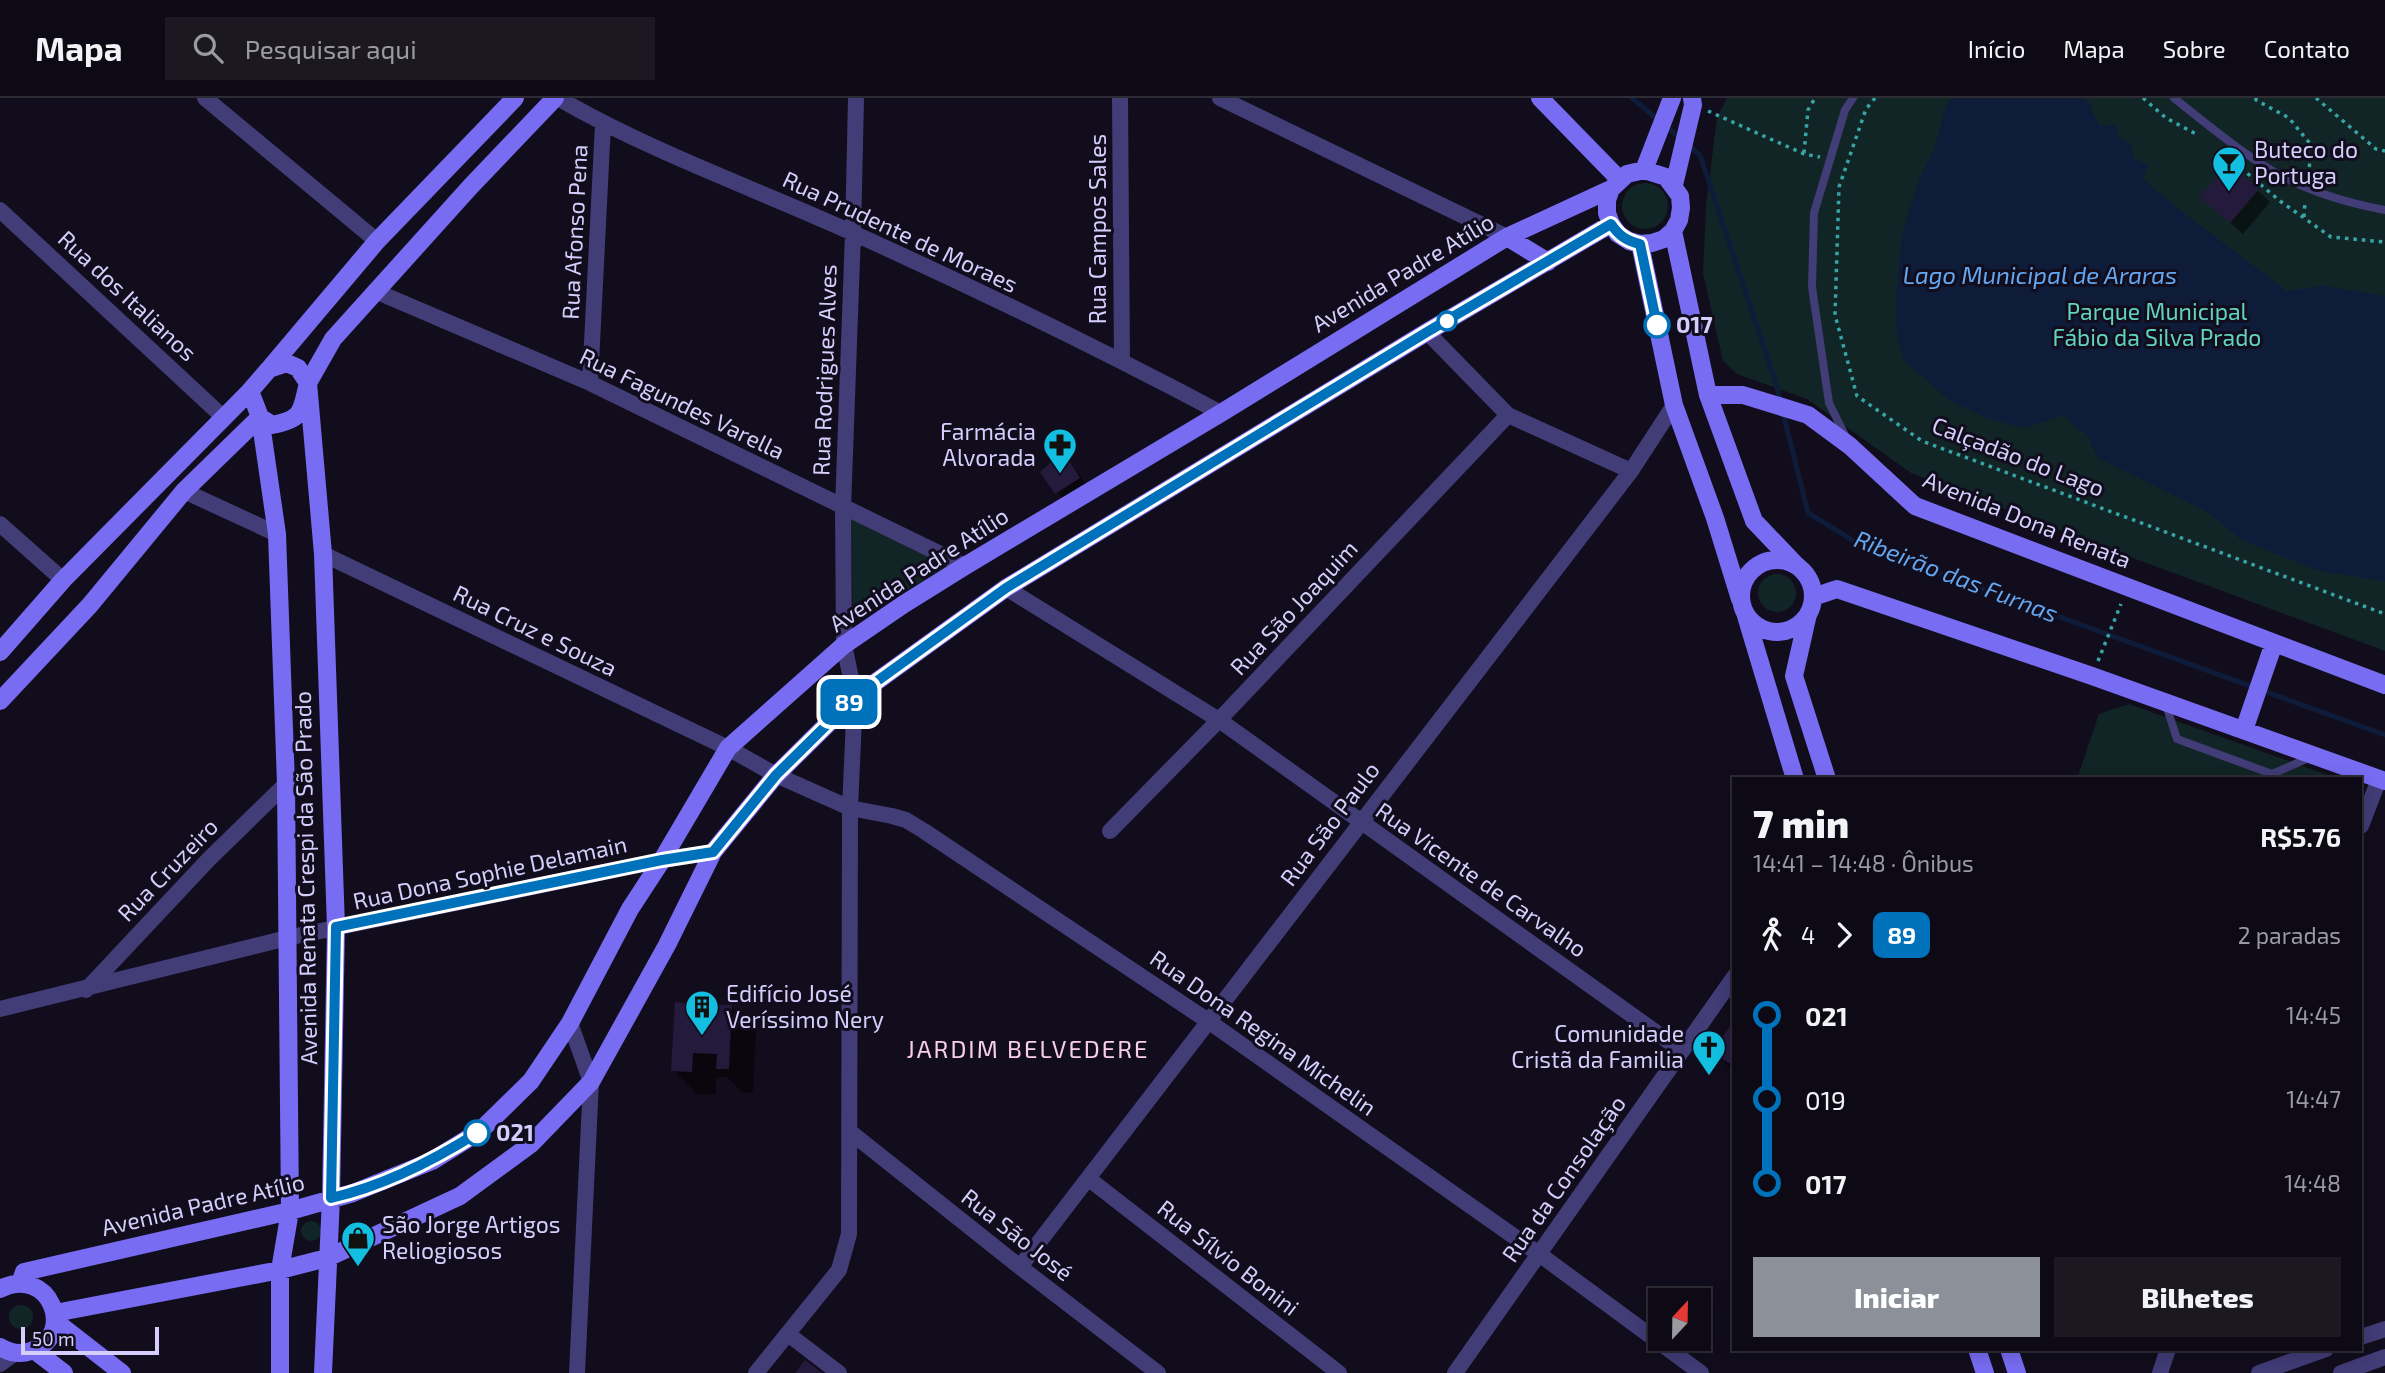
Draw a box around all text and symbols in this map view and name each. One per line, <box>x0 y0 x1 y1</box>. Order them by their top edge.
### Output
search box <box>165 17 655 80</box>
text: Mapa <box>35 28 123 68</box>
icon: search <box>189 29 227 67</box>
text: Pesquisar aqui <box>245 33 417 64</box>
text: Início <box>1968 34 2025 63</box>
text: Mapa <box>2063 34 2125 63</box>
text: Sobre <box>2163 34 2226 63</box>
text: Contato <box>2264 34 2350 63</box>
street label: Rua Campos Sales <box>1083 134 1111 324</box>
place label: Buteco do Portuga <box>2254 135 2358 189</box>
street label: Rua Afonso Pena <box>555 144 593 320</box>
bar icon: Buteco do Portuga <box>2210 144 2248 193</box>
street label: Rua Prudente de Moraes <box>779 164 1022 298</box>
street label: Avenida Padre Atílio <box>1306 207 1499 338</box>
street label: Rua dos Italianos <box>53 224 203 366</box>
water label: Lago Municipal de Araras <box>1903 260 2177 289</box>
street label: Rua Rodrigues Alves <box>806 264 842 476</box>
park label: Parque Municipal Fábio da Silva Prado <box>2053 297 2261 351</box>
place label: 017 <box>1676 310 1713 338</box>
unlabelled marker <box>1437 311 1457 331</box>
marker: 017 <box>1644 312 1670 338</box>
street label: Rua Fagundes Varella <box>576 341 789 465</box>
street label: Calçadão do Lago <box>1928 410 2108 503</box>
place label: Farmácia Alvorada <box>940 417 1036 471</box>
pharmacy icon: Farmácia Alvorada <box>1041 426 1079 475</box>
street label: Avenida Dona Renata <box>1919 465 2135 574</box>
street label: Avenida Padre Atílio <box>824 501 1013 637</box>
water label: Ribeirão das Furnas <box>1851 523 2062 628</box>
street label: Rua São Joaquim <box>1224 534 1363 680</box>
street label: Rua Cruz e Souza <box>449 578 622 682</box>
line badge: 89 <box>818 679 880 725</box>
text: 89 <box>834 687 864 716</box>
street label: Avenida Renata Crespi da São Prado <box>288 691 322 1065</box>
street label: Rua São Paulo <box>1274 756 1385 891</box>
street label: Rua Vicente de Carvalho <box>1371 796 1592 963</box>
text: 7 min <box>1753 800 1849 846</box>
street label: Rua Cruzeiro <box>111 812 223 927</box>
text: R$5.76 <box>2260 821 2341 852</box>
street label: Rua Dona Sophie Delamain <box>350 829 629 915</box>
text: 14:41 – 14:48 · Ônibus <box>1753 849 1974 877</box>
icon: walk <box>1753 916 1791 954</box>
icon: forward <box>1825 916 1863 954</box>
text: 89 <box>1887 920 1916 949</box>
text: 4 <box>1801 921 1815 949</box>
text: 2 paradas <box>2238 921 2341 949</box>
street label: Rua Dona Regina Michelin <box>1145 943 1382 1121</box>
place label: Edifício José Veríssimo Nery <box>726 979 884 1033</box>
building icon: Edifício José Veríssimo Nery <box>683 988 721 1037</box>
text: 021 <box>1805 1000 1848 1031</box>
text: 14:45 <box>2286 1001 2341 1029</box>
place label: Comunidade Cristã da Familia <box>1511 1019 1684 1073</box>
church icon: Comunidade Cristã da Familia <box>1690 1028 1728 1077</box>
district label: JARDIM BELVEDERE <box>907 1034 1149 1063</box>
text: 019 <box>1805 1084 1846 1115</box>
text: 14:47 <box>2286 1085 2341 1113</box>
street label: Rua da Consolação <box>1495 1090 1632 1268</box>
place label: 021 <box>496 1118 534 1146</box>
marker: 021 <box>464 1120 490 1146</box>
street label: Avenida Padre Atílio <box>99 1167 307 1241</box>
text: 017 <box>1805 1168 1846 1199</box>
text: 14:48 <box>2284 1169 2341 1197</box>
street label: Rua São José <box>956 1182 1079 1286</box>
street label: Rua Sílvio Bonini <box>1152 1193 1305 1321</box>
place label: São Jorge Artigos Reliogiosos <box>382 1210 560 1264</box>
shop icon: São Jorge Artigos Reliogiosos <box>339 1219 377 1268</box>
button: Iniciar <box>1753 1257 2040 1337</box>
button: Bilhetes <box>2054 1257 2341 1337</box>
north arrow <box>1648 1288 1712 1351</box>
map controls <box>1648 1288 1711 1351</box>
scale bar <box>21 1324 159 1356</box>
text: 50 m <box>32 1327 75 1350</box>

